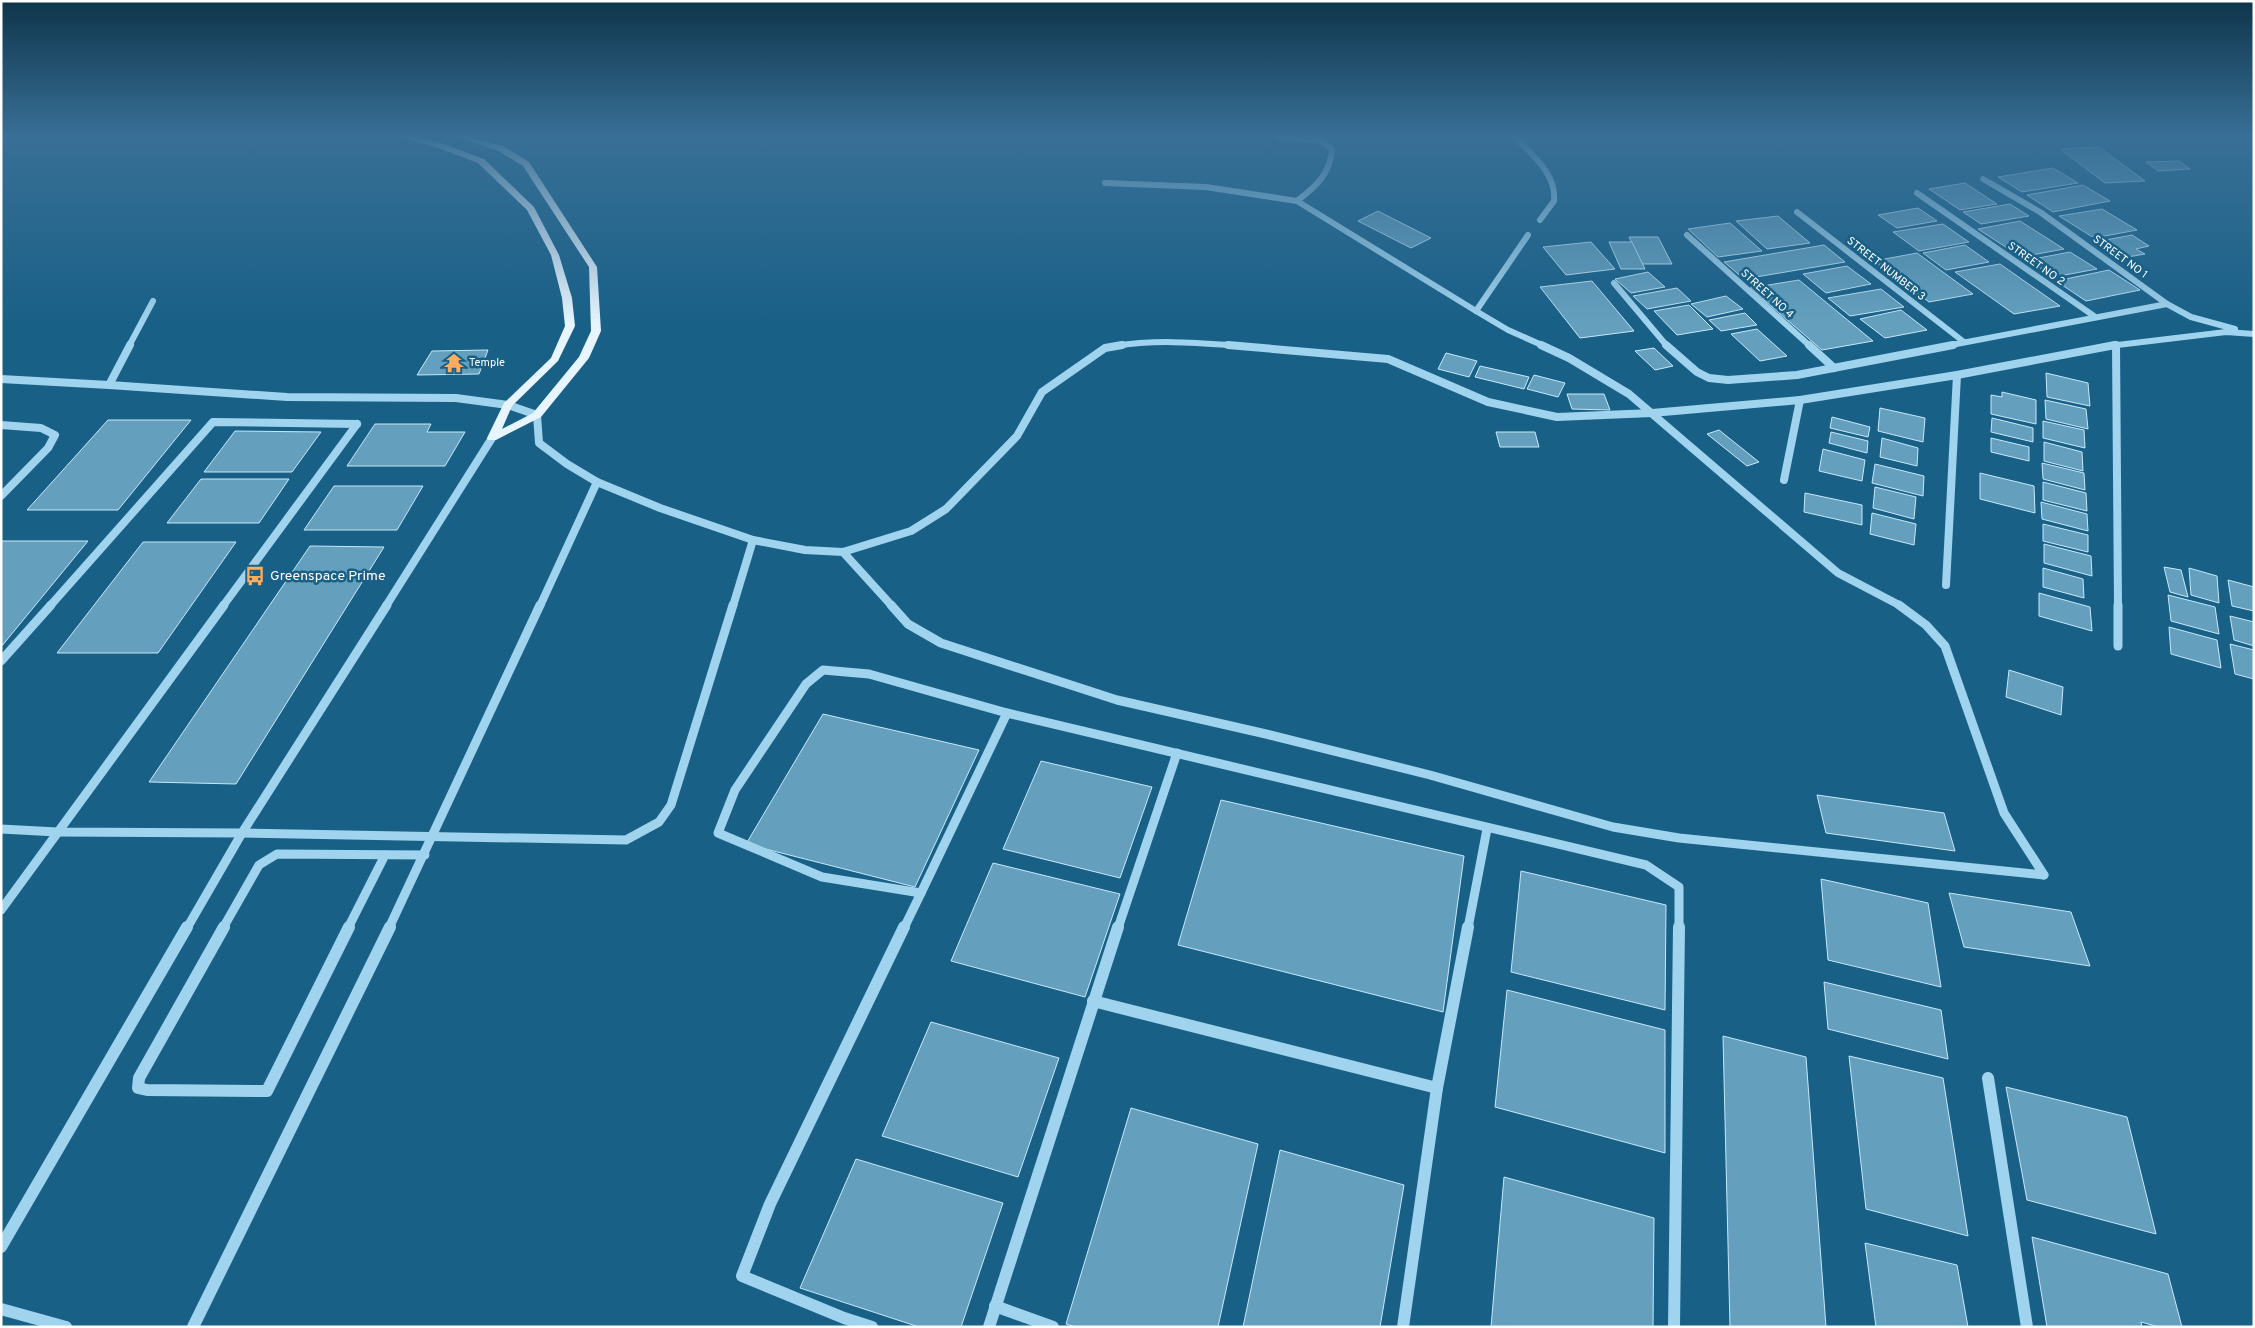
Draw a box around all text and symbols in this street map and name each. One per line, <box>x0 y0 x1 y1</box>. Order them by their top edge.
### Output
street label: STREET NO 1 <box>2090 232 2150 282</box>
street label: STREET NUMBER 3 <box>1844 234 1928 304</box>
street label: STREET NO 2 <box>2005 239 2067 289</box>
street label: STREET NO 4 <box>1737 266 1797 322</box>
temple icon: Temple <box>443 352 465 374</box>
place label: Temple <box>469 356 505 370</box>
bus stop icon: Greenspace Prime <box>244 565 266 587</box>
place label: Greenspace Prime <box>270 568 386 585</box>

